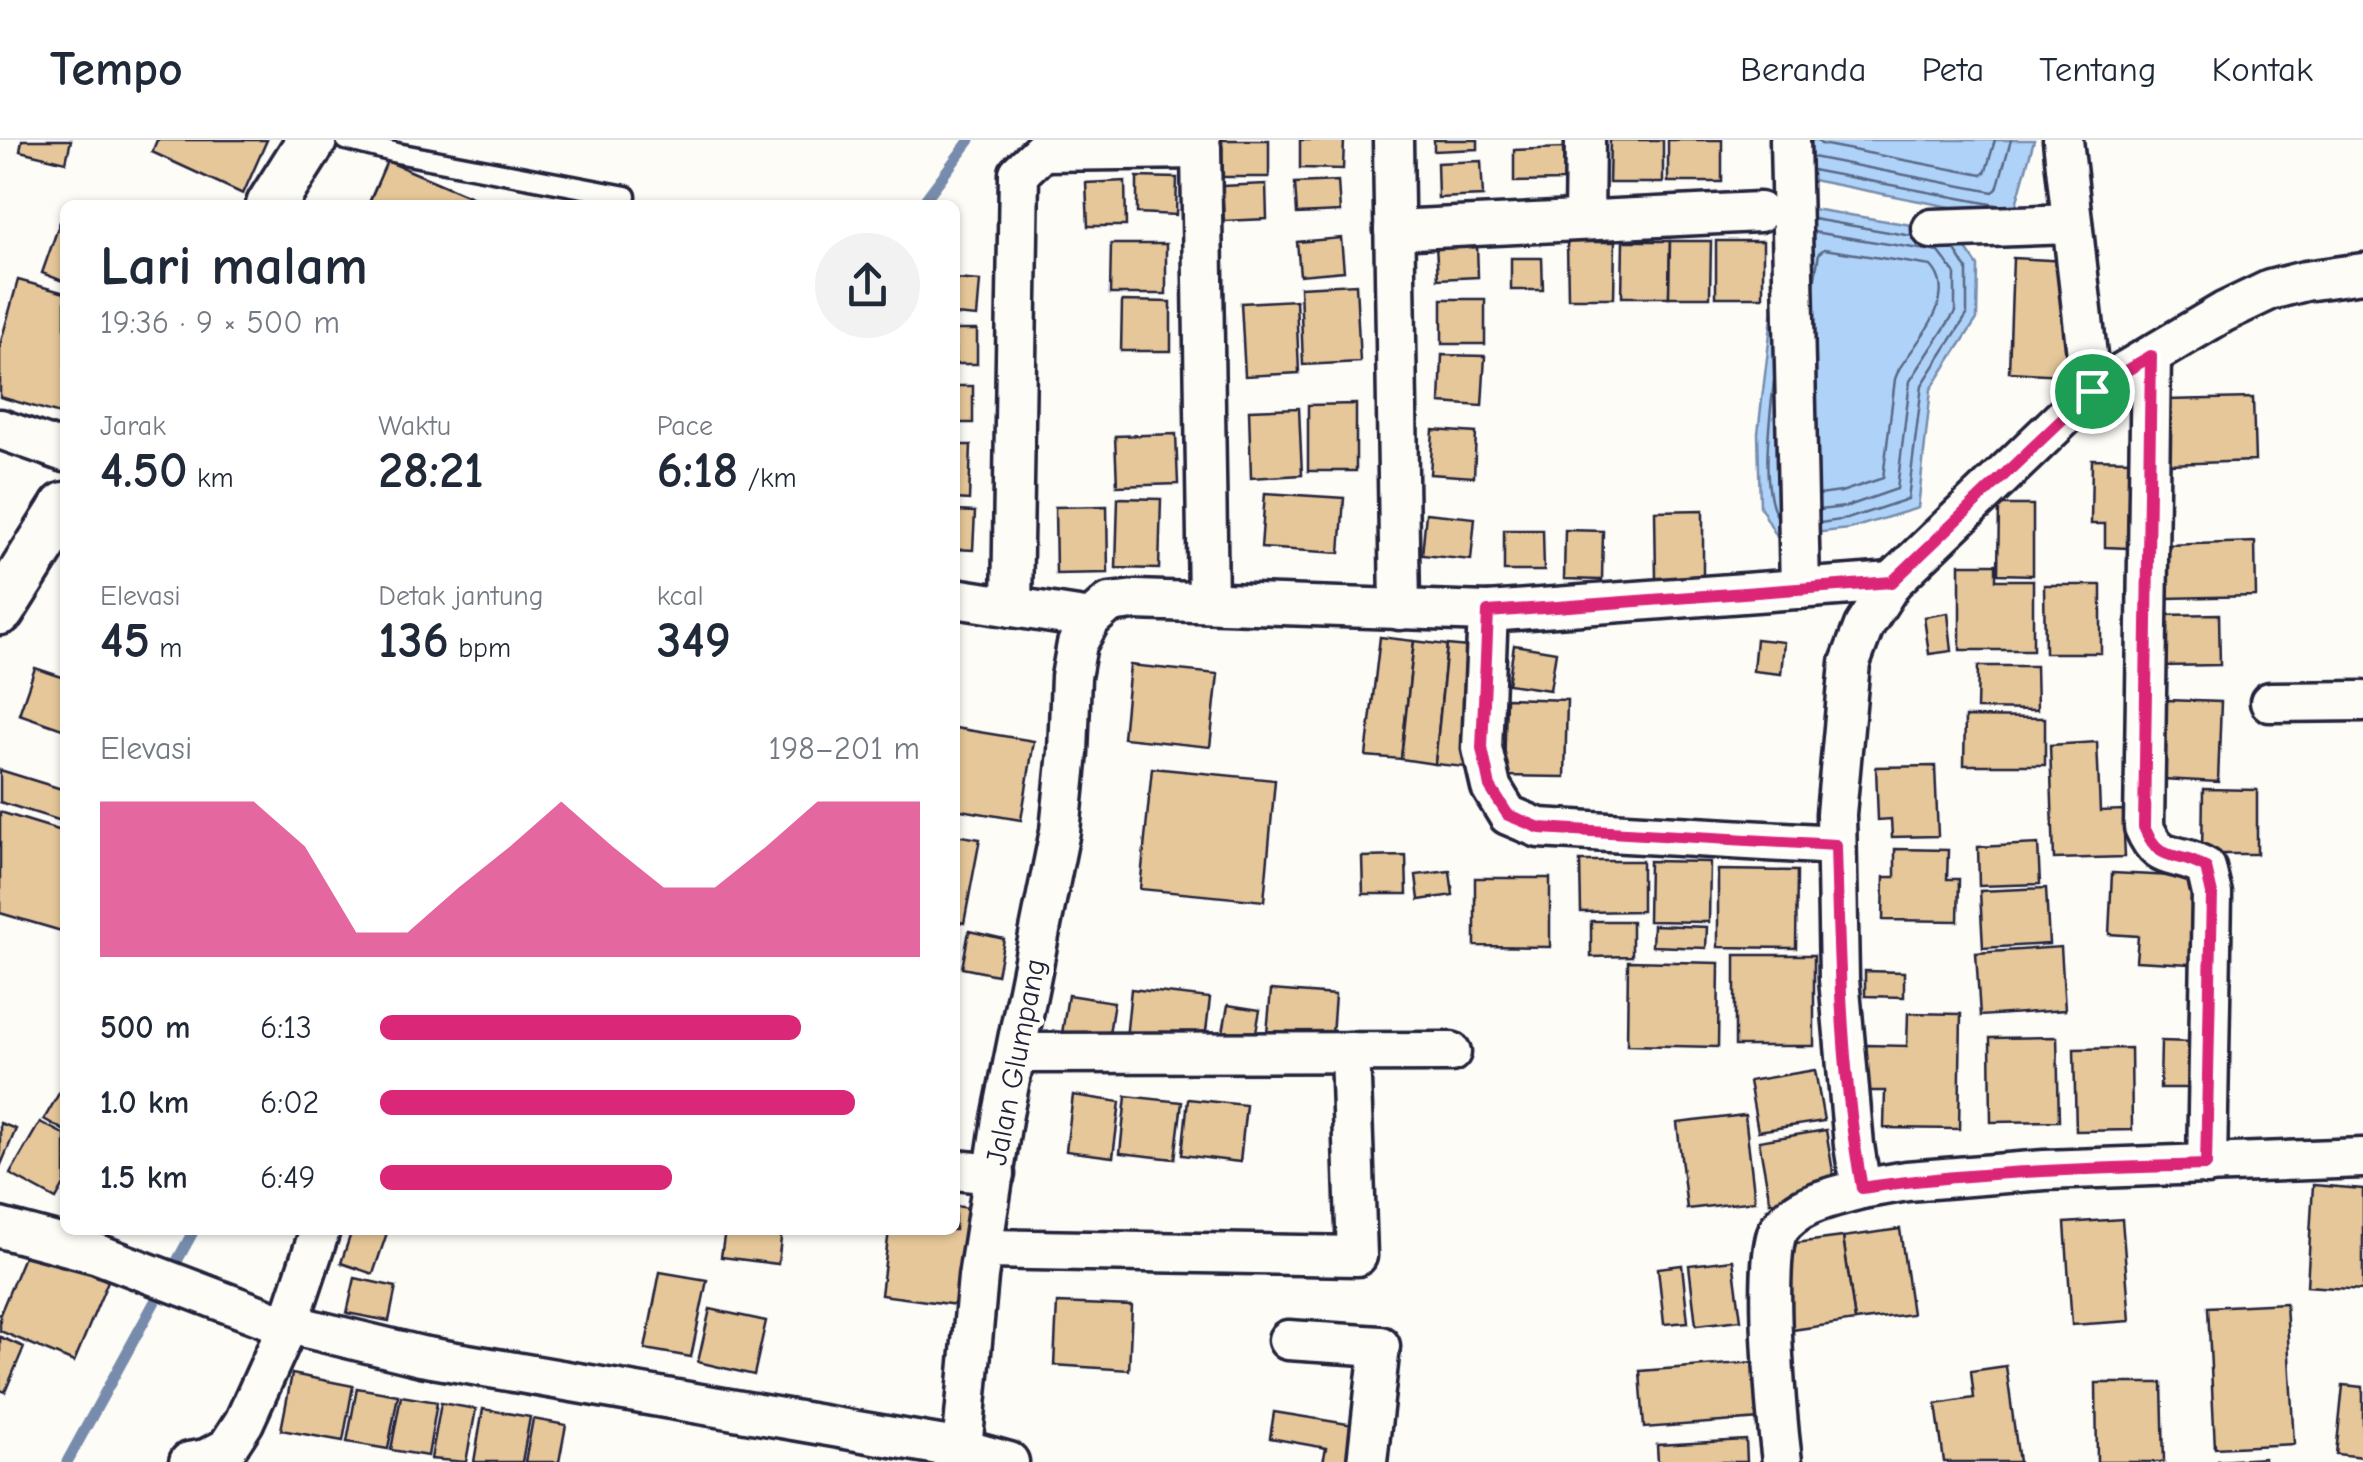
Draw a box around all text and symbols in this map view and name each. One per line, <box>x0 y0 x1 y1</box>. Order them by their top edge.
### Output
text: Tempo <box>50 42 183 97</box>
text: Beranda <box>1740 49 1866 90</box>
text: Peta <box>1921 49 1984 90</box>
text: Tentang <box>2039 49 2157 90</box>
text: Kontak <box>2212 49 2313 90</box>
button: share <box>815 233 920 338</box>
text: Lari malam <box>100 234 368 298</box>
text: 19:36 · 9 × 500 m <box>100 304 340 341</box>
pin <box>2050 349 2135 434</box>
icon: arrive <box>2065 364 2120 419</box>
text: Jarak <box>100 410 166 442</box>
text: Waktu <box>378 410 451 442</box>
text: Pace <box>657 410 713 442</box>
text: 4.50 <box>100 442 188 500</box>
text: 28:21 <box>378 442 484 500</box>
text: 6:18 <box>657 442 738 500</box>
text: km <box>188 462 234 494</box>
text: /km <box>738 462 797 494</box>
text: Elevasi <box>100 580 181 612</box>
text: Detak jantung <box>378 580 544 612</box>
text: kcal <box>657 580 704 612</box>
text: 45 <box>100 612 150 670</box>
text: 136 <box>378 612 449 670</box>
text: 349 <box>657 612 731 670</box>
text: m <box>150 632 183 664</box>
text: bpm <box>449 632 511 664</box>
text: Elevasi <box>100 730 192 767</box>
text: 198–201 m <box>769 730 920 767</box>
street label: Jalan Glumpang <box>979 956 1053 1168</box>
text: 500 m <box>100 1009 190 1046</box>
text: 6:13 <box>260 1009 312 1046</box>
text: 1.0 km <box>100 1084 189 1121</box>
text: 6:02 <box>260 1084 319 1121</box>
text: 1.5 km <box>100 1159 188 1196</box>
text: 6:49 <box>260 1159 316 1196</box>

